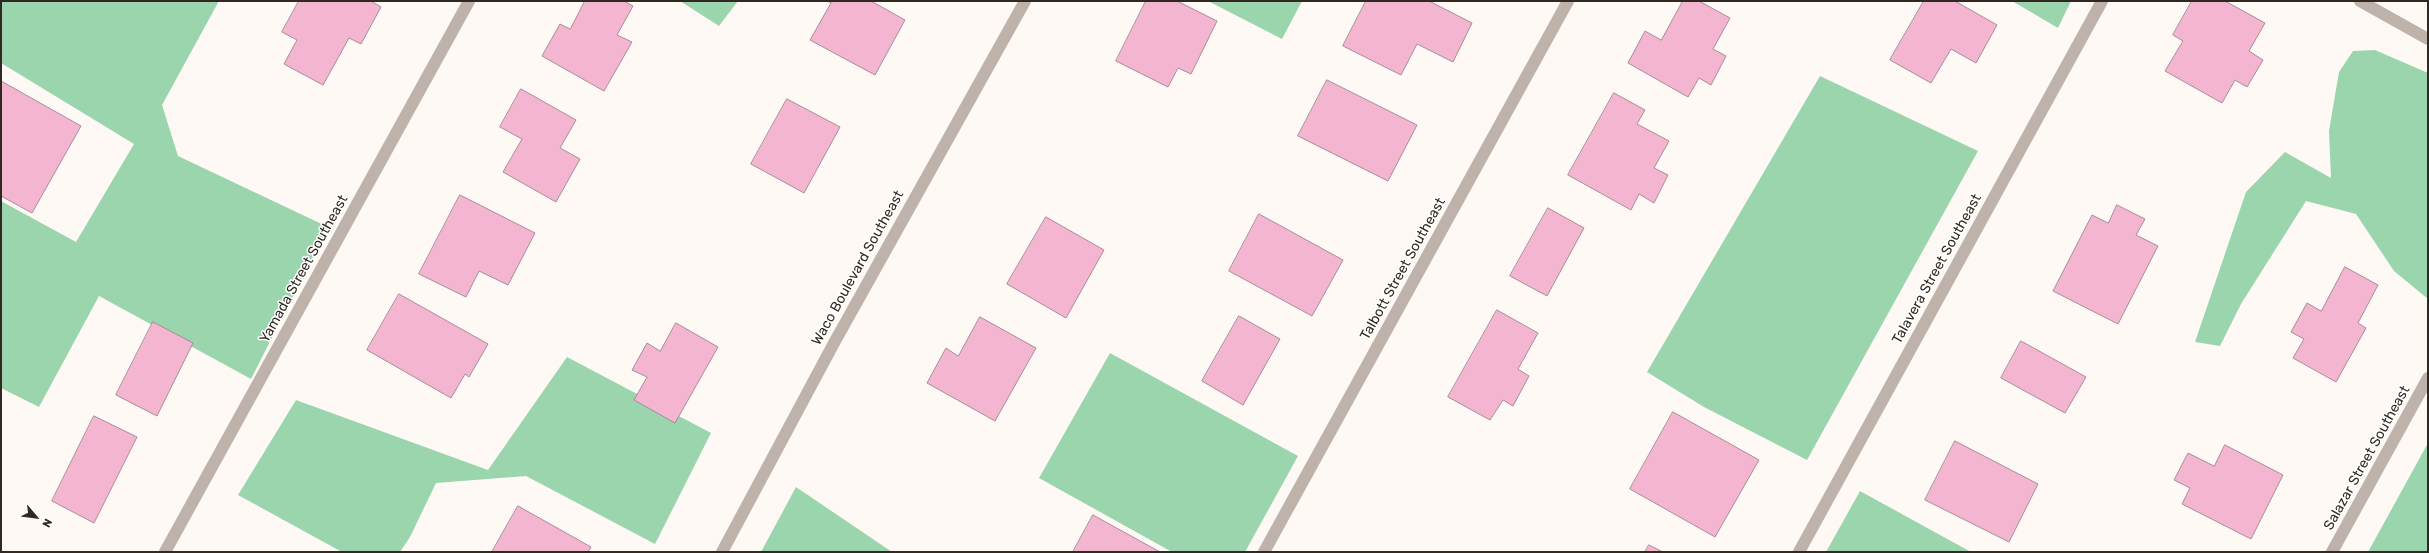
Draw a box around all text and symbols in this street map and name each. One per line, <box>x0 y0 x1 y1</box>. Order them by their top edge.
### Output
street label: Waco Boulevard Southeast <box>808 188 908 348</box>
street label: Talavera Street Southeast <box>1889 191 1985 347</box>
street label: Yamada Street Southeast <box>256 192 352 346</box>
street label: Talbott Street Southeast <box>1357 195 1449 343</box>
street label: Salazar Street Southeast <box>2320 383 2414 533</box>
north arrow <box>16 497 56 537</box>
text: N <box>39 516 55 529</box>

